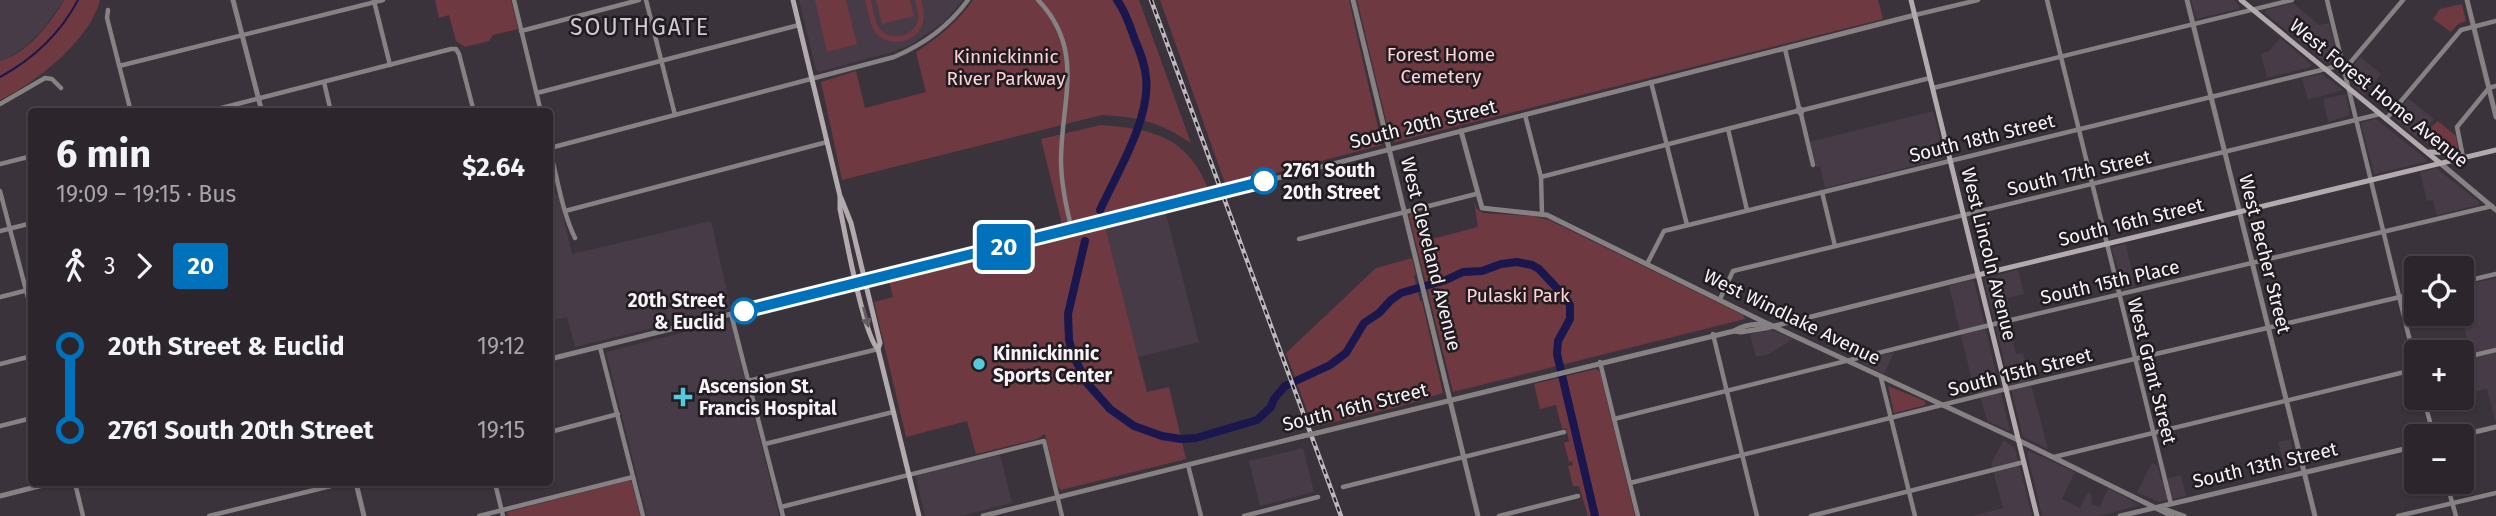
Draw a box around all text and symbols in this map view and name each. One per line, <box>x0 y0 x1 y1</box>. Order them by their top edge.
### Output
district label: SOUTHGATE <box>570 13 710 41</box>
street label: West Forest Home Avenue <box>2285 14 2473 172</box>
park label: Forest Home Cemetery <box>1387 43 1495 88</box>
park label: Kinnickinnic River Parkway <box>946 45 1066 90</box>
street label: South 20th Street <box>1347 95 1499 153</box>
street label: South 18th Street <box>1907 109 2057 167</box>
text: 6 min <box>56 131 151 177</box>
street label: South 17th Street <box>2005 145 2153 201</box>
text: $2.64 <box>462 152 525 183</box>
street label: West Cleveland Avenue <box>1396 155 1466 353</box>
place label: 2761 South 20th Street <box>1283 159 1381 204</box>
street label: West Lincoln Avenue <box>1956 165 2022 343</box>
marker: 2761 South 20th Street <box>1251 168 1277 194</box>
street label: West Becher Street <box>2234 172 2296 336</box>
text: 19:09 – 19:15 · Bus <box>56 180 236 208</box>
street label: South 16th Street <box>2056 193 2206 251</box>
line badge: 20 <box>972 224 1036 270</box>
text: 20 <box>991 233 1017 261</box>
icon: walk <box>56 247 94 285</box>
icon: forward <box>125 247 163 285</box>
text: 3 <box>104 252 115 280</box>
text: 20 <box>187 252 214 280</box>
street label: South 15th Place <box>2038 255 2182 309</box>
map controls <box>2404 256 2474 494</box>
button: locate <box>2404 256 2474 326</box>
street label: West Windlake Avenue <box>1700 264 1884 370</box>
park label: Pulaski Park <box>1466 284 1570 307</box>
place label: 20th Street & Euclid <box>628 289 726 334</box>
street label: West Grant Street <box>2123 295 2181 447</box>
marker: 20th Street & Euclid <box>731 298 757 324</box>
one-way arrow <box>861 307 872 329</box>
text: 20th Street & Euclid <box>108 331 345 362</box>
text: 19:12 <box>477 332 525 360</box>
button: + <box>2404 340 2474 410</box>
place label: Kinnickinnic Sports Center <box>993 342 1112 387</box>
street label: South 15th Street <box>1946 343 2095 401</box>
marker: Kinnickinnic Sports Center <box>971 356 987 372</box>
place label: Ascension St. Francis Hospital <box>698 375 837 420</box>
street label: South 16th Street <box>1280 378 1430 436</box>
marker: Ascension St. Francis Hospital <box>673 387 693 407</box>
text: 2761 South 20th Street <box>108 415 374 446</box>
text: 19:15 <box>477 416 525 444</box>
button: − <box>2404 424 2474 494</box>
street label: South 13th Street <box>2190 437 2340 493</box>

